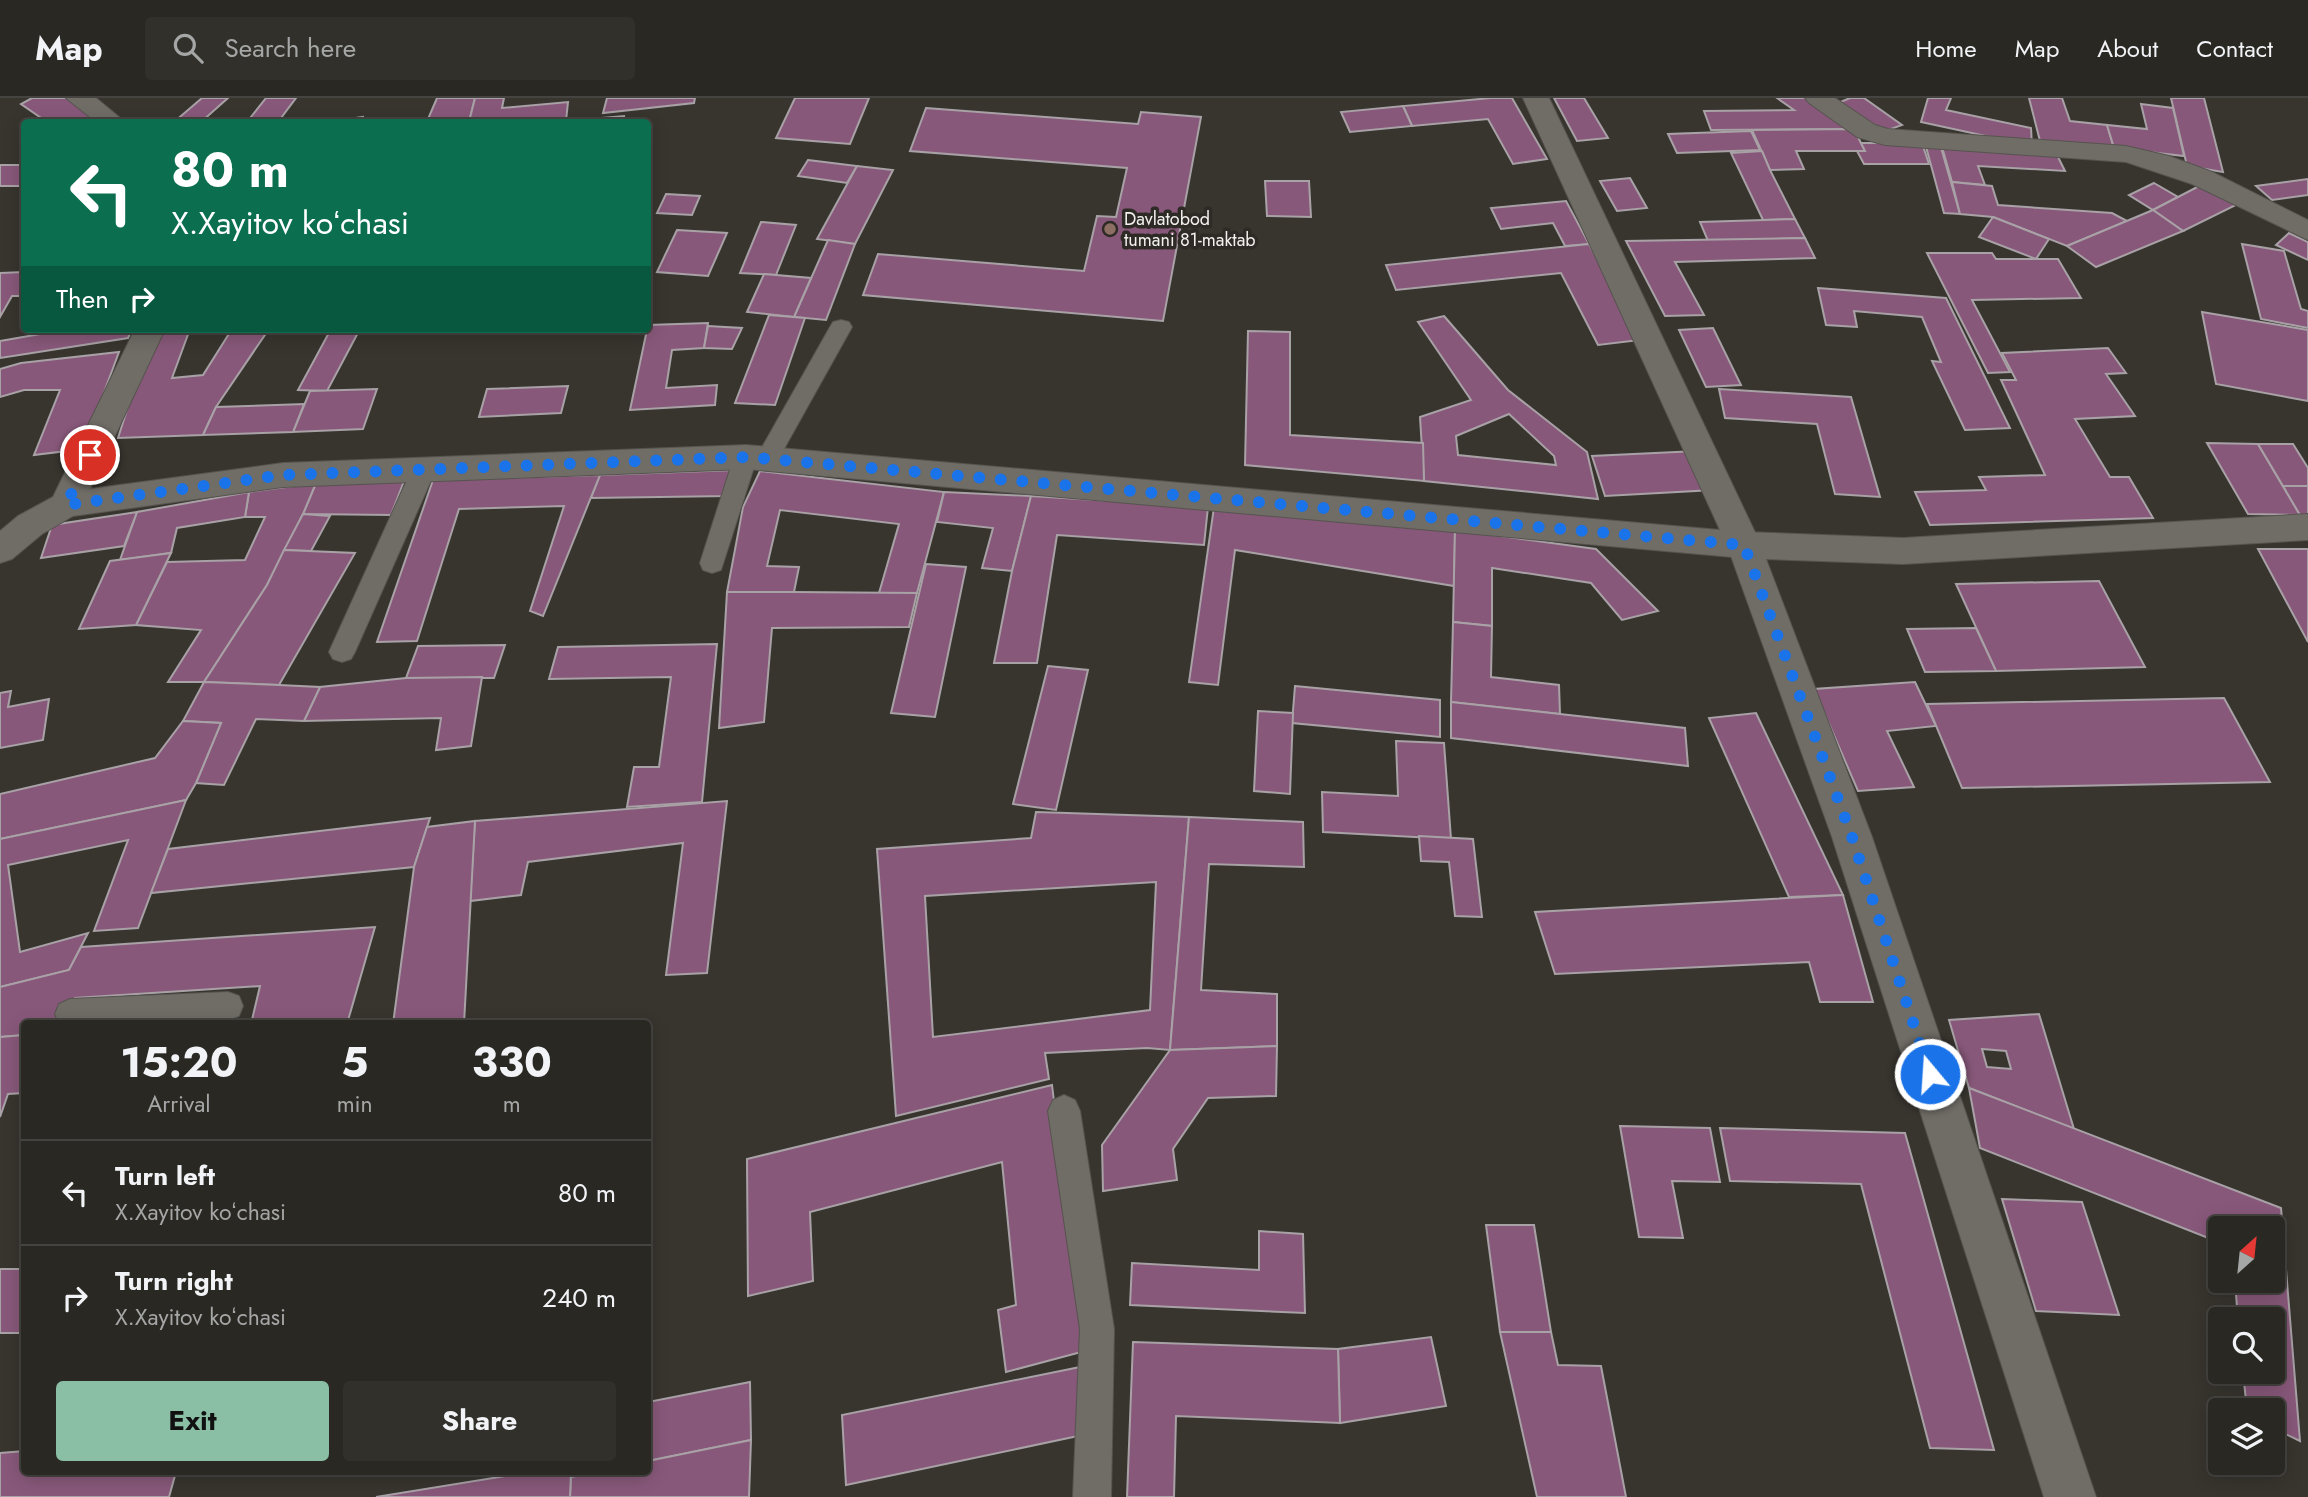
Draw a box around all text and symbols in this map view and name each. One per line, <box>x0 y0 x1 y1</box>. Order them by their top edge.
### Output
search box <box>145 17 635 80</box>
text: Map <box>35 25 103 72</box>
icon: search <box>169 29 207 67</box>
text: Search here <box>225 29 356 67</box>
text: Home <box>1915 31 1977 66</box>
text: Map <box>2015 31 2059 66</box>
text: About <box>2097 31 2158 66</box>
text: Contact <box>2196 31 2273 66</box>
text: 80 m <box>171 135 289 205</box>
icon: left <box>56 147 147 238</box>
text: X.Xayitov koʻchasi <box>171 200 409 246</box>
place label: Davlatobod tumani 81-maktab <box>1124 206 1256 253</box>
marker: Davlatobod tumani 81-maktab <box>1102 221 1118 237</box>
text: Then <box>56 280 109 318</box>
icon: right <box>123 280 161 318</box>
pin <box>60 425 120 485</box>
icon: arrive <box>71 436 109 474</box>
text: 15:20 <box>120 1032 238 1093</box>
text: 5 <box>341 1032 368 1093</box>
text: 330 <box>472 1032 552 1093</box>
position arrow <box>1893 1037 1967 1111</box>
text: Arrival <box>147 1087 211 1121</box>
text: min <box>337 1087 373 1121</box>
text: m <box>503 1087 521 1121</box>
text: Turn left <box>115 1157 215 1195</box>
icon: left <box>56 1174 94 1212</box>
text: 80 m <box>558 1174 616 1212</box>
text: X.Xayitov koʻchasi <box>115 1195 286 1229</box>
north arrow <box>2208 1216 2286 1293</box>
map controls <box>2208 1216 2285 1475</box>
text: Turn right <box>115 1262 233 1300</box>
icon: right <box>56 1279 94 1317</box>
text: 240 m <box>542 1279 616 1317</box>
text: X.Xayitov koʻchasi <box>115 1300 286 1334</box>
button: search <box>2208 1307 2285 1384</box>
button: Exit <box>56 1381 329 1461</box>
button: Share <box>343 1381 616 1461</box>
button: layers <box>2208 1398 2285 1475</box>

